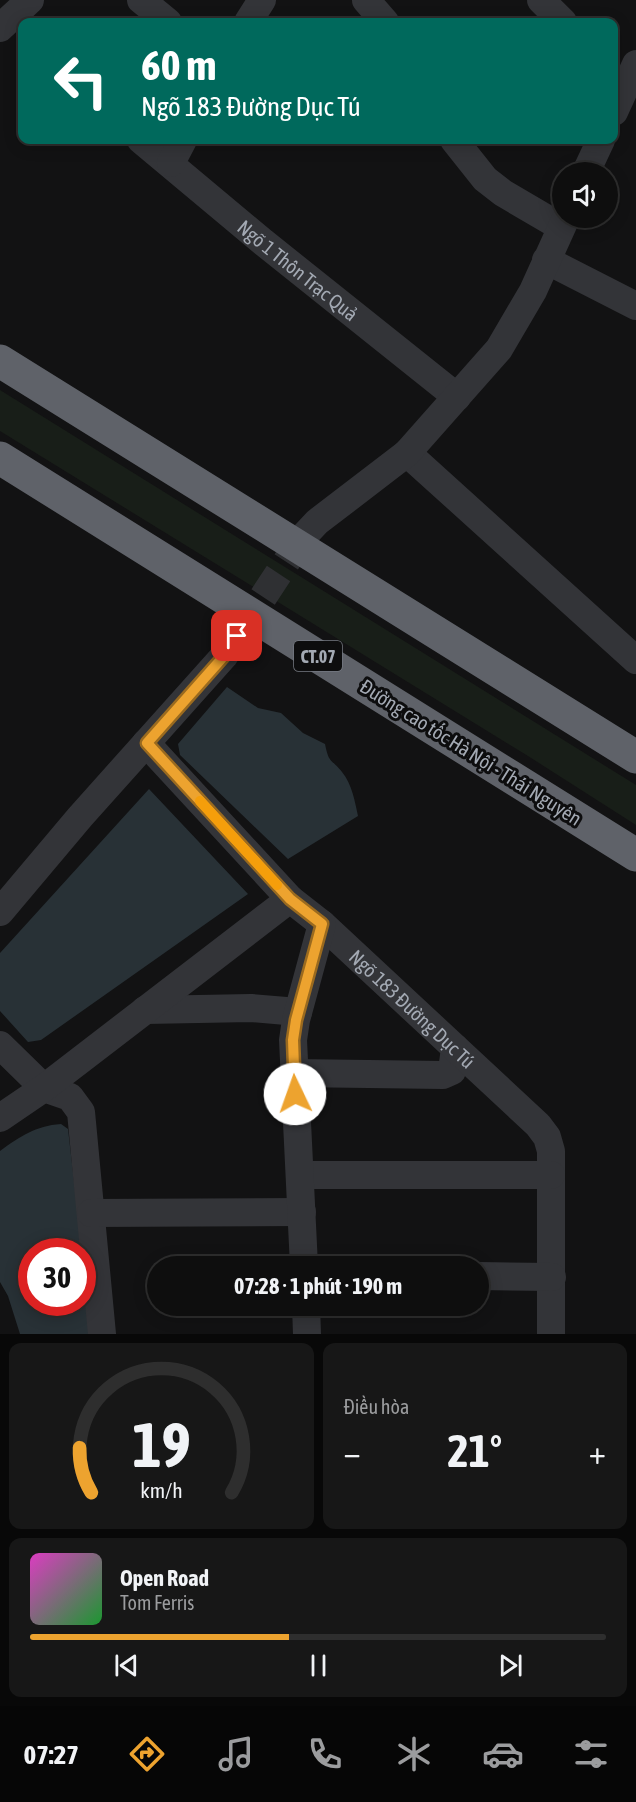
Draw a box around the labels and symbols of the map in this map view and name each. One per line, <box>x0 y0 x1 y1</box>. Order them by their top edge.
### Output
street label: Ngõ 1 Thôn Trạc Quả <box>234 215 363 325</box>
pin <box>211 610 262 661</box>
road number: CT.07 <box>294 641 342 671</box>
street label: Đường cao tốc Hà Nội - Thái Nguyên <box>356 674 586 830</box>
street label: Ngõ 183 Đường Dục Tú <box>345 944 480 1072</box>
position arrow <box>263 1062 327 1126</box>
speed limit sign: 30 <box>18 1238 96 1316</box>

